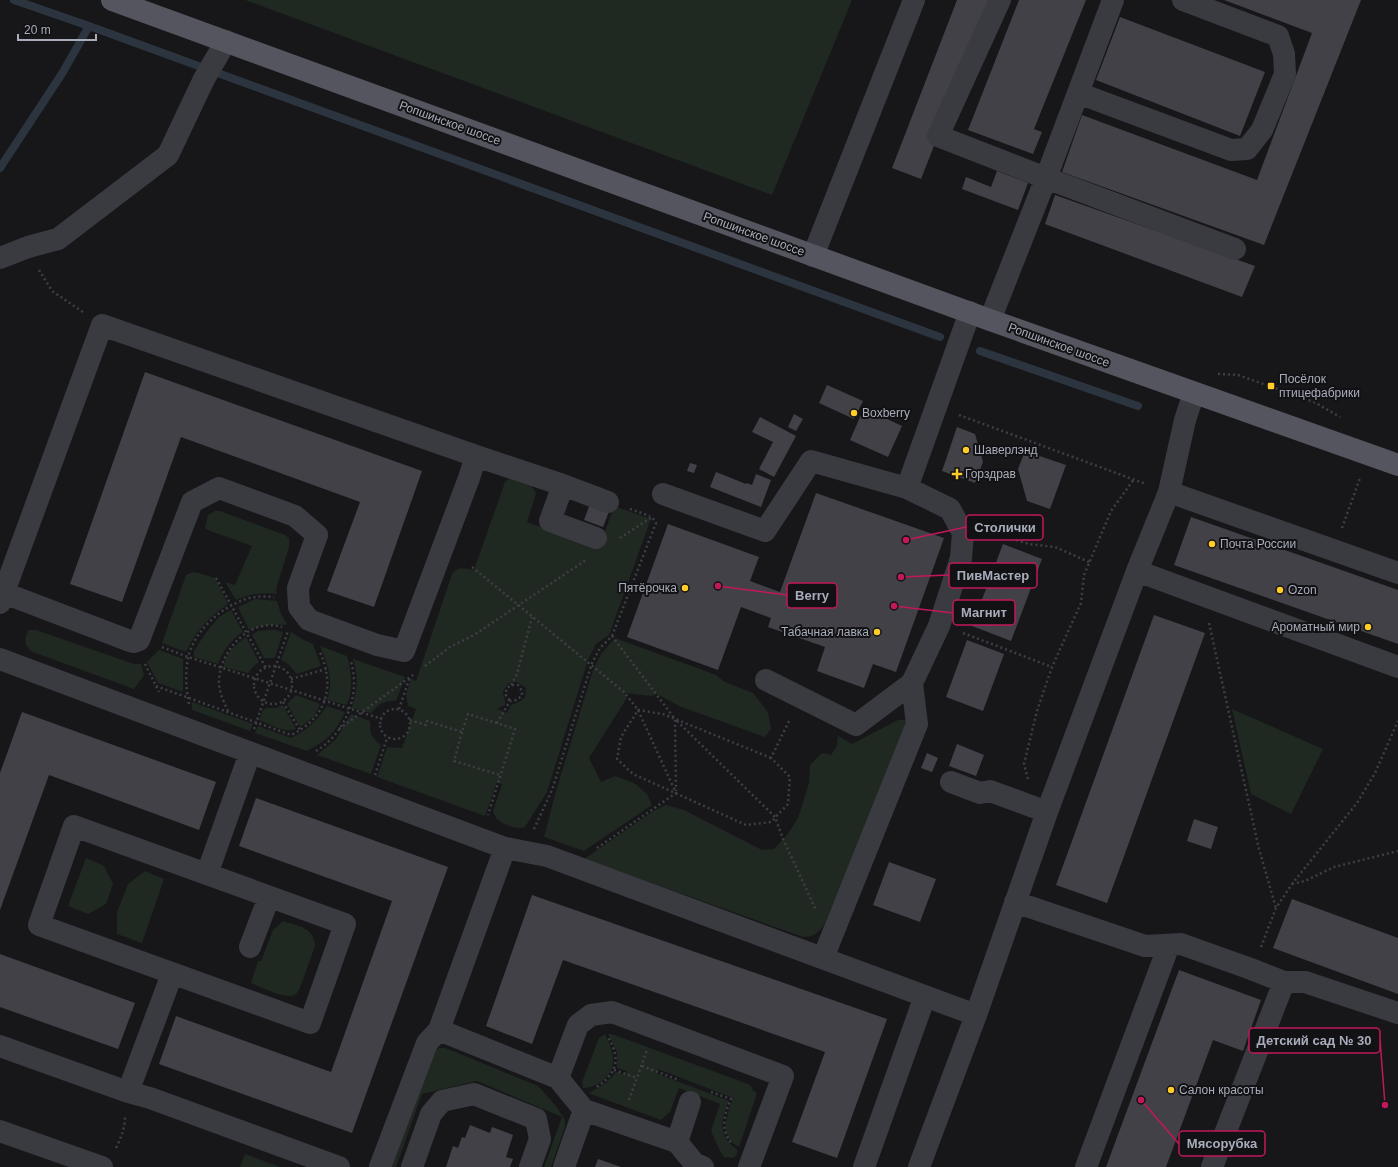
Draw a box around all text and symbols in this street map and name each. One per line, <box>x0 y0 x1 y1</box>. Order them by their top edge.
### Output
scale bar <box>18 16 96 42</box>
text: 20 m <box>24 23 51 37</box>
street label: Ропшинское шоссе <box>397 98 503 148</box>
street label: Ропшинское шоссе <box>701 209 807 259</box>
street label: Ропшинское шоссе <box>1006 320 1112 370</box>
place label: Посёлок птицефабрики <box>1279 372 1360 400</box>
marker: Посёлок птицефабрики <box>1266 381 1276 391</box>
place label: Boxberry <box>862 406 910 420</box>
marker: Boxberry <box>849 408 859 418</box>
place label: Шаверлэнд <box>974 443 1038 457</box>
marker: Шаверлэнд <box>961 445 971 455</box>
place label: Горздрав <box>965 467 1016 481</box>
marker: Горздрав <box>952 469 962 479</box>
callout: Столички <box>966 515 1043 540</box>
text: Столички <box>974 520 1036 535</box>
place label: Почта России <box>1220 537 1296 551</box>
marker: Почта России <box>1207 539 1217 549</box>
callout: ПивМастер <box>949 563 1037 588</box>
text: ПивМастер <box>957 568 1029 583</box>
place label: Пятёрочка <box>618 581 677 595</box>
marker: Пятёрочка <box>680 583 690 593</box>
callout: Berry <box>787 583 837 608</box>
place label: Ozon <box>1288 583 1317 597</box>
marker: Ozon <box>1275 585 1285 595</box>
text: Berry <box>795 588 830 603</box>
callout: Магнит <box>953 600 1015 625</box>
text: Магнит <box>961 605 1007 620</box>
place label: Ароматный мир <box>1272 620 1360 634</box>
marker: Ароматный мир <box>1363 622 1373 632</box>
place label: Табачная лавка <box>781 625 869 639</box>
marker: Табачная лавка <box>872 627 882 637</box>
callout: Детский сад № 30 <box>1249 1028 1380 1053</box>
text: Детский сад № 30 <box>1256 1033 1372 1048</box>
place label: Салон красоты <box>1179 1083 1264 1097</box>
marker: Салон красоты <box>1166 1085 1176 1095</box>
callout: Мясорубка <box>1179 1131 1265 1156</box>
text: Мясорубка <box>1187 1136 1258 1151</box>

